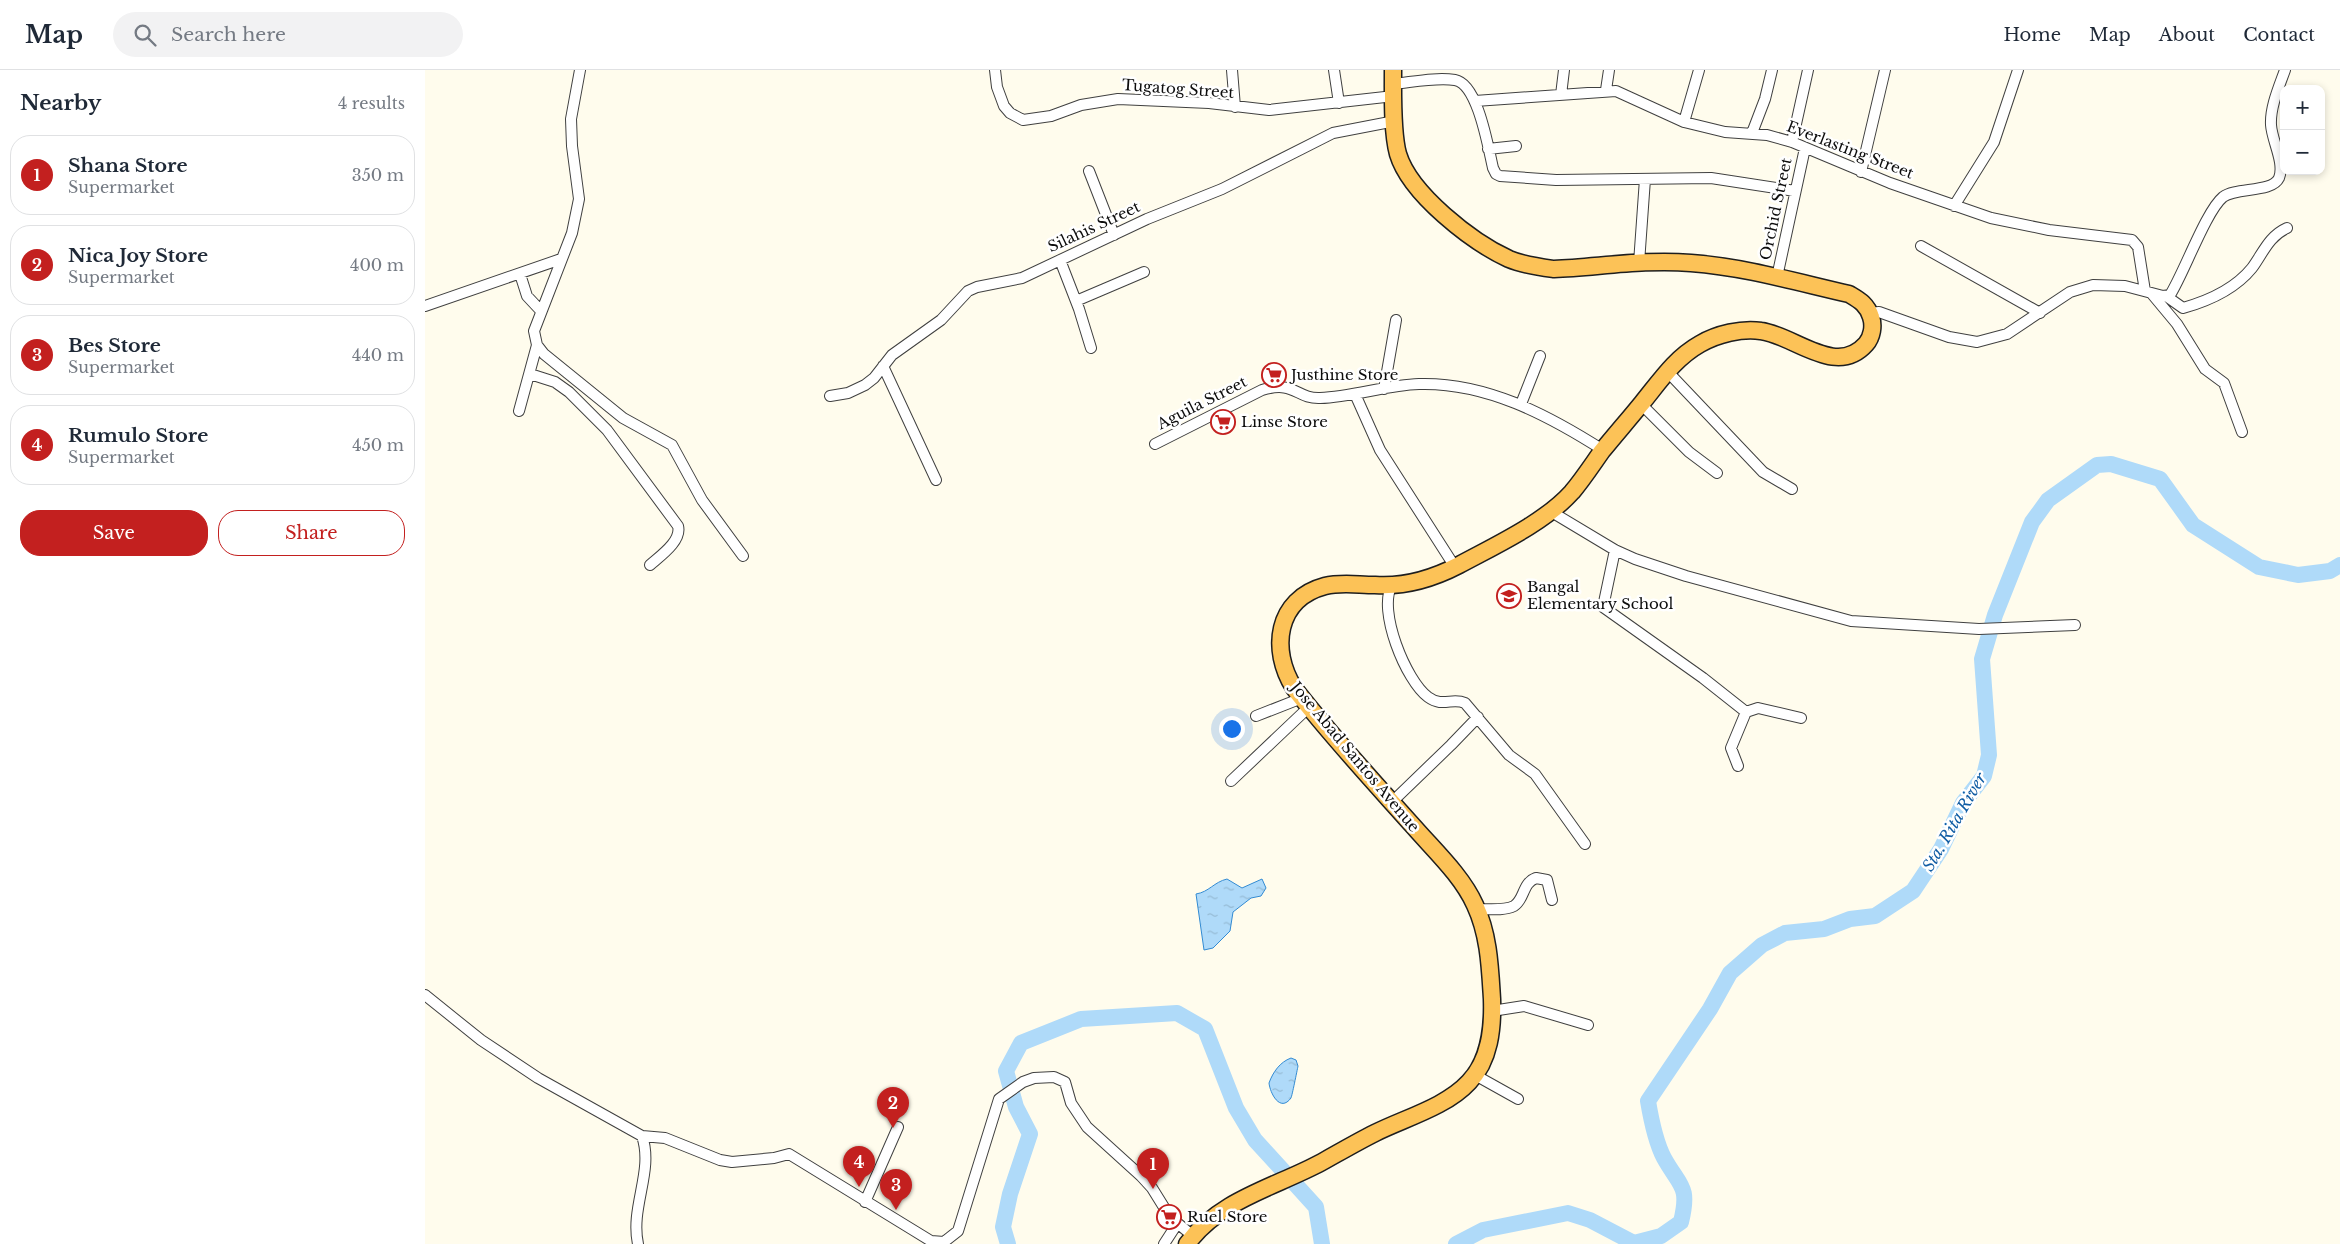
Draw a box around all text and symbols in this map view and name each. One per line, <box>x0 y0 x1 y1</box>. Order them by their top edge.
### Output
search box <box>113 12 463 57</box>
text: Map <box>25 20 83 49</box>
icon: search <box>131 21 159 49</box>
text: Search here <box>171 23 286 46</box>
text: Home <box>2003 24 2061 46</box>
text: Map <box>2089 24 2131 46</box>
text: About <box>2159 24 2215 46</box>
text: Contact <box>2243 24 2315 46</box>
street label: Tugatog Street <box>1121 75 1235 102</box>
map controls <box>2280 85 2325 175</box>
button: + <box>2280 85 2325 130</box>
text: Nearby <box>20 90 101 116</box>
text: 4 results <box>338 93 405 113</box>
street label: Everlasting Street <box>1784 117 1917 183</box>
button: − <box>2280 130 2325 175</box>
text: Shana Store <box>68 154 188 177</box>
street label: Orchid Street <box>1755 156 1796 262</box>
text: 1 <box>34 165 40 185</box>
text: 350 m <box>352 165 404 185</box>
text: Supermarket <box>68 177 175 197</box>
street label: Silahis Street <box>1045 197 1143 256</box>
text: Nica Joy Store <box>68 244 208 267</box>
text: 2 <box>32 255 42 275</box>
text: 400 m <box>350 255 404 275</box>
text: Supermarket <box>68 267 175 287</box>
text: Bes Store <box>68 334 161 357</box>
text: 3 <box>32 345 42 365</box>
text: 440 m <box>352 345 404 365</box>
text: Supermarket <box>68 357 175 377</box>
supermarket icon: Justhine Store <box>1261 362 1287 388</box>
place label: Justhine Store <box>1289 365 1398 384</box>
street label: Aguila Street <box>1153 372 1250 434</box>
supermarket icon: Linse Store <box>1210 409 1236 435</box>
place label: Linse Store <box>1241 412 1328 431</box>
text: Rumulo Store <box>68 424 208 447</box>
text: 4 <box>32 435 42 455</box>
text: 450 m <box>352 435 404 455</box>
text: Supermarket <box>68 447 175 467</box>
button: Save <box>20 510 208 556</box>
button: Share <box>218 510 405 556</box>
place label: Bangal Elementary School <box>1527 577 1674 613</box>
school or university icon: Bangal Elementary School <box>1496 583 1522 609</box>
street label: Jose Abad Santos Avenue <box>1286 676 1424 836</box>
your location <box>1219 716 1245 742</box>
water label: Sta. Rita River <box>1918 769 1991 875</box>
pin: 2 <box>877 1087 909 1128</box>
pin: 4 <box>843 1146 875 1187</box>
pin: 1 <box>1137 1148 1169 1189</box>
pin: 3 <box>880 1169 912 1210</box>
supermarket icon: Ruel Store <box>1156 1204 1182 1230</box>
place label: Ruel Store <box>1187 1207 1267 1226</box>

